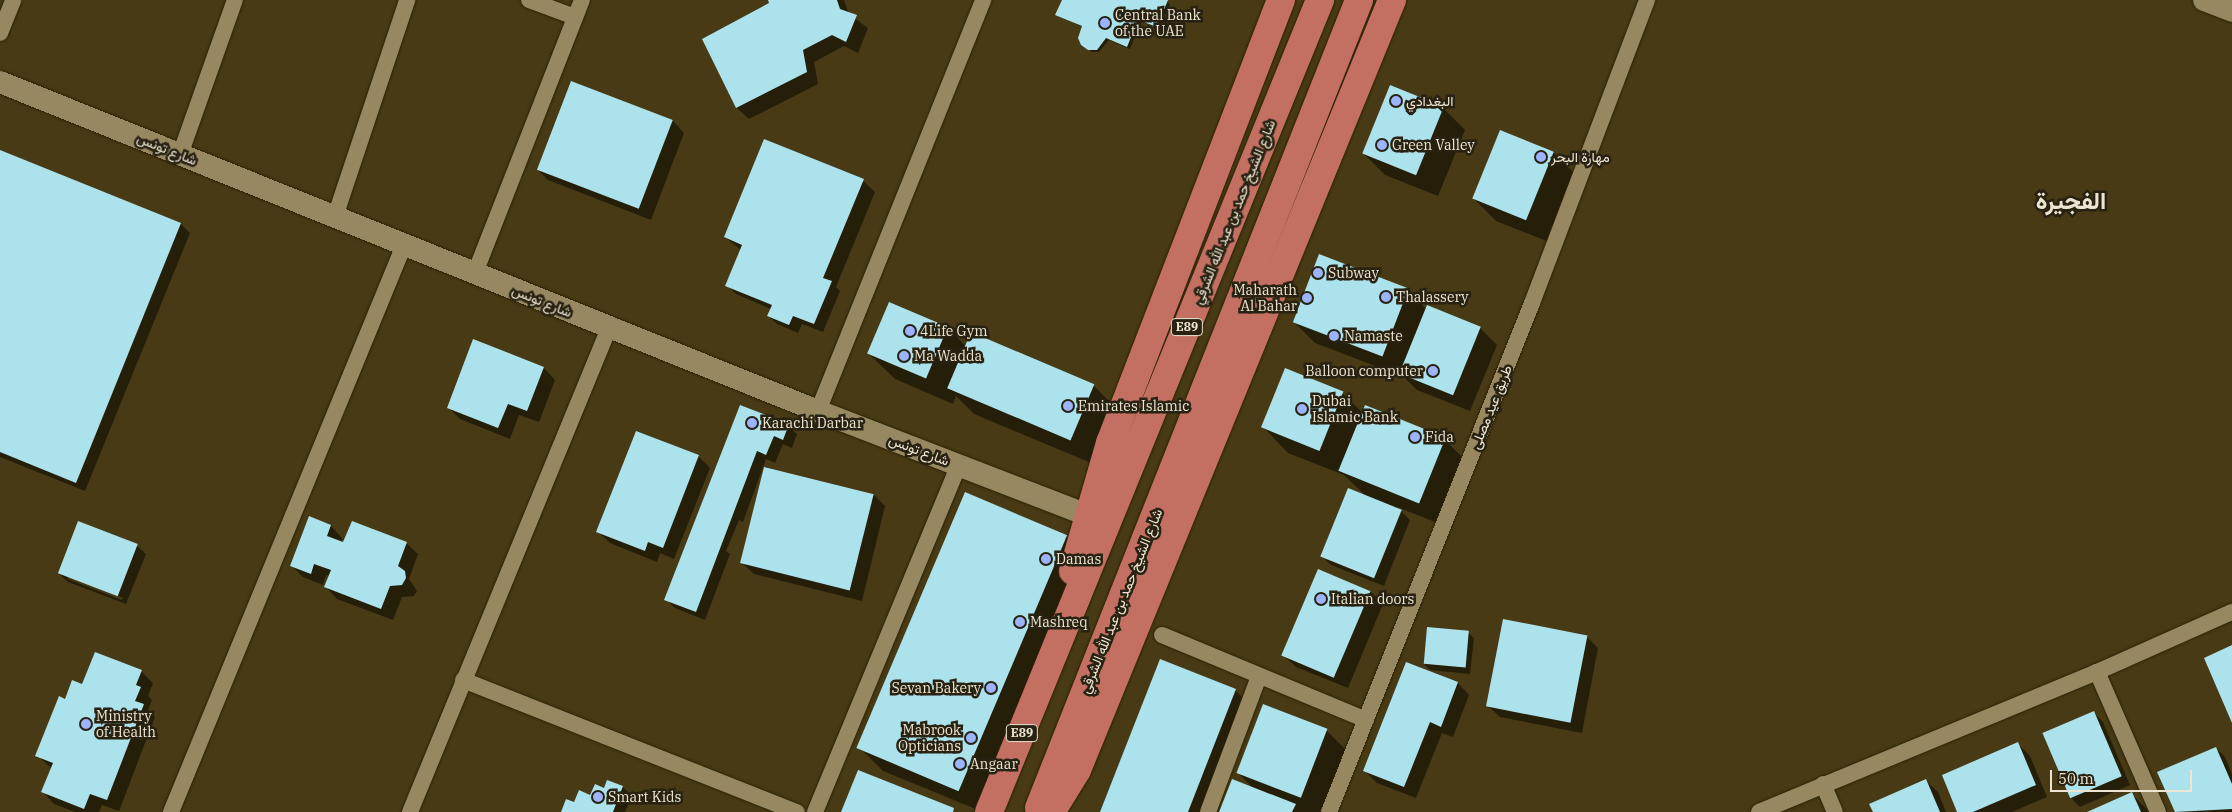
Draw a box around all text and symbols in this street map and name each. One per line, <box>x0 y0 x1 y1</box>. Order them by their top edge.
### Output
place label: Central Bank of the UAE <box>1115 7 1201 40</box>
marker: Central Bank of the UAE <box>1099 17 1111 29</box>
place label: البغدادي <box>1406 93 1453 109</box>
marker: البغدادي <box>1390 95 1402 107</box>
street label: شارع الشيخ حمد بن عبد الله الشرقي <box>1189 117 1279 307</box>
street label: شارع تونس <box>135 129 199 169</box>
place label: Green Valley <box>1392 137 1475 153</box>
marker: Green Valley <box>1376 139 1388 151</box>
place label: مهارة البحر <box>1551 149 1610 165</box>
marker: مهارة البحر <box>1535 151 1547 163</box>
district label: الفجيرة <box>2036 187 2106 215</box>
place label: Subway <box>1328 265 1379 281</box>
marker: Subway <box>1312 267 1324 279</box>
street label: شارع تونس <box>510 281 574 321</box>
place label: Maharath Al Bahar <box>1233 282 1297 314</box>
place label: Thalassery <box>1396 289 1469 305</box>
marker: Thalassery <box>1380 291 1392 303</box>
marker: Maharath Al Bahar <box>1301 292 1313 304</box>
road number: E89 <box>1171 318 1203 337</box>
place label: 4Life Gym <box>920 323 987 339</box>
marker: 4Life Gym <box>904 325 916 337</box>
place label: Namaste <box>1344 328 1403 344</box>
marker: Namaste <box>1328 330 1340 342</box>
place label: Ma Wadda <box>914 348 982 364</box>
marker: Ma Wadda <box>898 350 910 362</box>
place label: Balloon computer <box>1305 363 1423 379</box>
street label: طريق عيد مصلى <box>1467 363 1515 451</box>
marker: Balloon computer <box>1427 365 1439 377</box>
place label: Dubai Islamic Bank <box>1312 393 1398 426</box>
place label: Emirates Islamic <box>1078 398 1189 414</box>
marker: Emirates Islamic <box>1062 400 1074 412</box>
marker: Dubai Islamic Bank <box>1296 403 1308 415</box>
place label: Karachi Darbar <box>762 415 863 431</box>
marker: Karachi Darbar <box>746 417 758 429</box>
place label: Fida <box>1425 429 1454 445</box>
street label: شارع تونس <box>886 431 952 469</box>
marker: Fida <box>1409 431 1421 443</box>
street label: شارع الشيخ حمد بن عبد الله الشرقي <box>1076 506 1166 696</box>
place label: Damas <box>1056 551 1101 567</box>
marker: Damas <box>1040 553 1052 565</box>
place label: Italian doors <box>1331 591 1414 607</box>
marker: Italian doors <box>1315 593 1327 605</box>
place label: Mashreq <box>1030 614 1088 630</box>
marker: Mashreq <box>1014 616 1026 628</box>
place label: Sevan Bakery <box>892 680 981 696</box>
marker: Sevan Bakery <box>985 682 997 694</box>
place label: Ministry of Health <box>96 708 156 740</box>
marker: Ministry of Health <box>80 718 92 730</box>
place label: Mabrook Opticians <box>898 722 961 754</box>
road number: E89 <box>1006 724 1038 742</box>
marker: Mabrook Opticians <box>965 732 977 744</box>
place label: Angaar <box>970 756 1018 772</box>
marker: Angaar <box>954 758 966 770</box>
scale bar <box>2052 760 2194 792</box>
text: 50 m <box>2058 769 2094 788</box>
place label: Smart Kids <box>608 789 681 805</box>
marker: Smart Kids <box>592 791 604 803</box>

